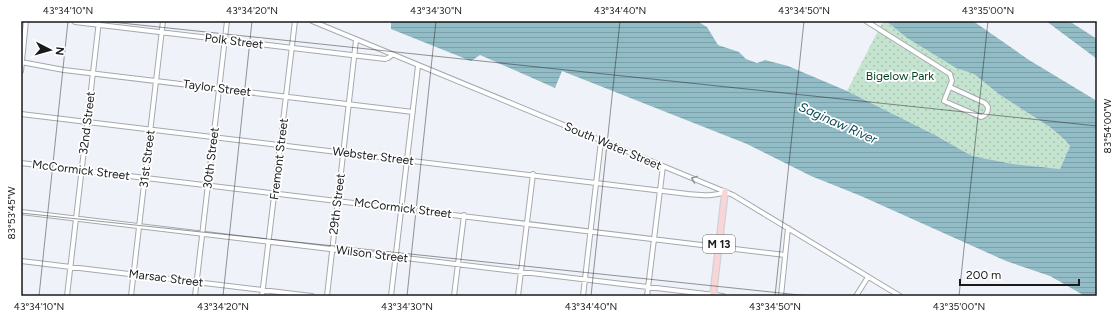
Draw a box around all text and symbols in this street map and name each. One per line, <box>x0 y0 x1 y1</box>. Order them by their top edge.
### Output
text: 43°34'10"N <box>43 4 93 17</box>
text: 43°34'20"N <box>226 4 278 17</box>
text: 43°34'30"N <box>410 4 462 17</box>
text: 43°34'40"N <box>594 4 646 17</box>
text: 43°34'50"N <box>778 4 830 17</box>
text: 43°35'00"N <box>962 4 1014 17</box>
north arrow <box>30 30 70 70</box>
street label: Polk Street <box>204 30 265 52</box>
text: N <box>53 46 66 56</box>
park label: Bigelow Park <box>866 69 934 83</box>
street label: Taylor Street <box>182 77 252 99</box>
street label: 32nd Street <box>76 90 98 155</box>
text: 83°54'00"W <box>1101 98 1114 153</box>
water label: Saginaw River <box>797 99 880 147</box>
street label: Fremont Street <box>267 117 291 201</box>
street label: South Water Street <box>562 119 664 173</box>
street label: 30th Street <box>200 126 222 190</box>
street label: 31st Street <box>137 129 158 189</box>
street label: Webster Street <box>332 144 415 168</box>
street label: McCormick Street <box>31 157 131 183</box>
street label: 29th Street <box>326 172 348 235</box>
one-way arrow <box>690 176 697 184</box>
text: 83°53'45"W <box>5 186 18 240</box>
street label: McCormick Street <box>353 195 453 221</box>
road number: M 13 <box>703 235 735 253</box>
street label: Wilson Street <box>335 243 409 265</box>
scale bar <box>960 261 1079 287</box>
street label: Marsac Street <box>128 266 205 290</box>
text: 200 m <box>966 268 1001 282</box>
text: 43°34'10"N <box>14 300 64 313</box>
text: 43°34'20"N <box>197 300 249 313</box>
text: 43°34'30"N <box>381 300 433 313</box>
text: 43°34'40"N <box>565 300 617 313</box>
text: 43°34'50"N <box>749 300 801 313</box>
text: 43°35'00"N <box>933 300 985 313</box>

